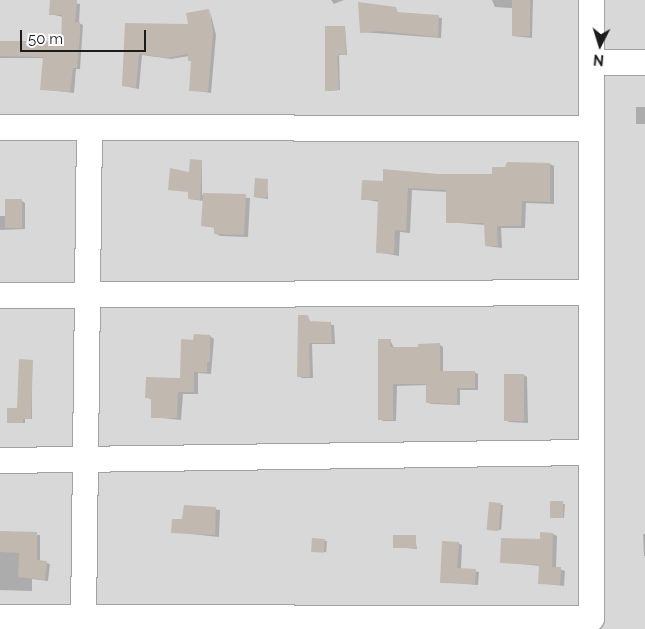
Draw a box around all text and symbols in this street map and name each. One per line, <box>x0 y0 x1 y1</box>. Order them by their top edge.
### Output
scale bar <box>22 20 149 52</box>
north arrow <box>575 20 625 70</box>
text: 50 m <box>28 30 63 48</box>
text: N <box>593 52 605 68</box>

